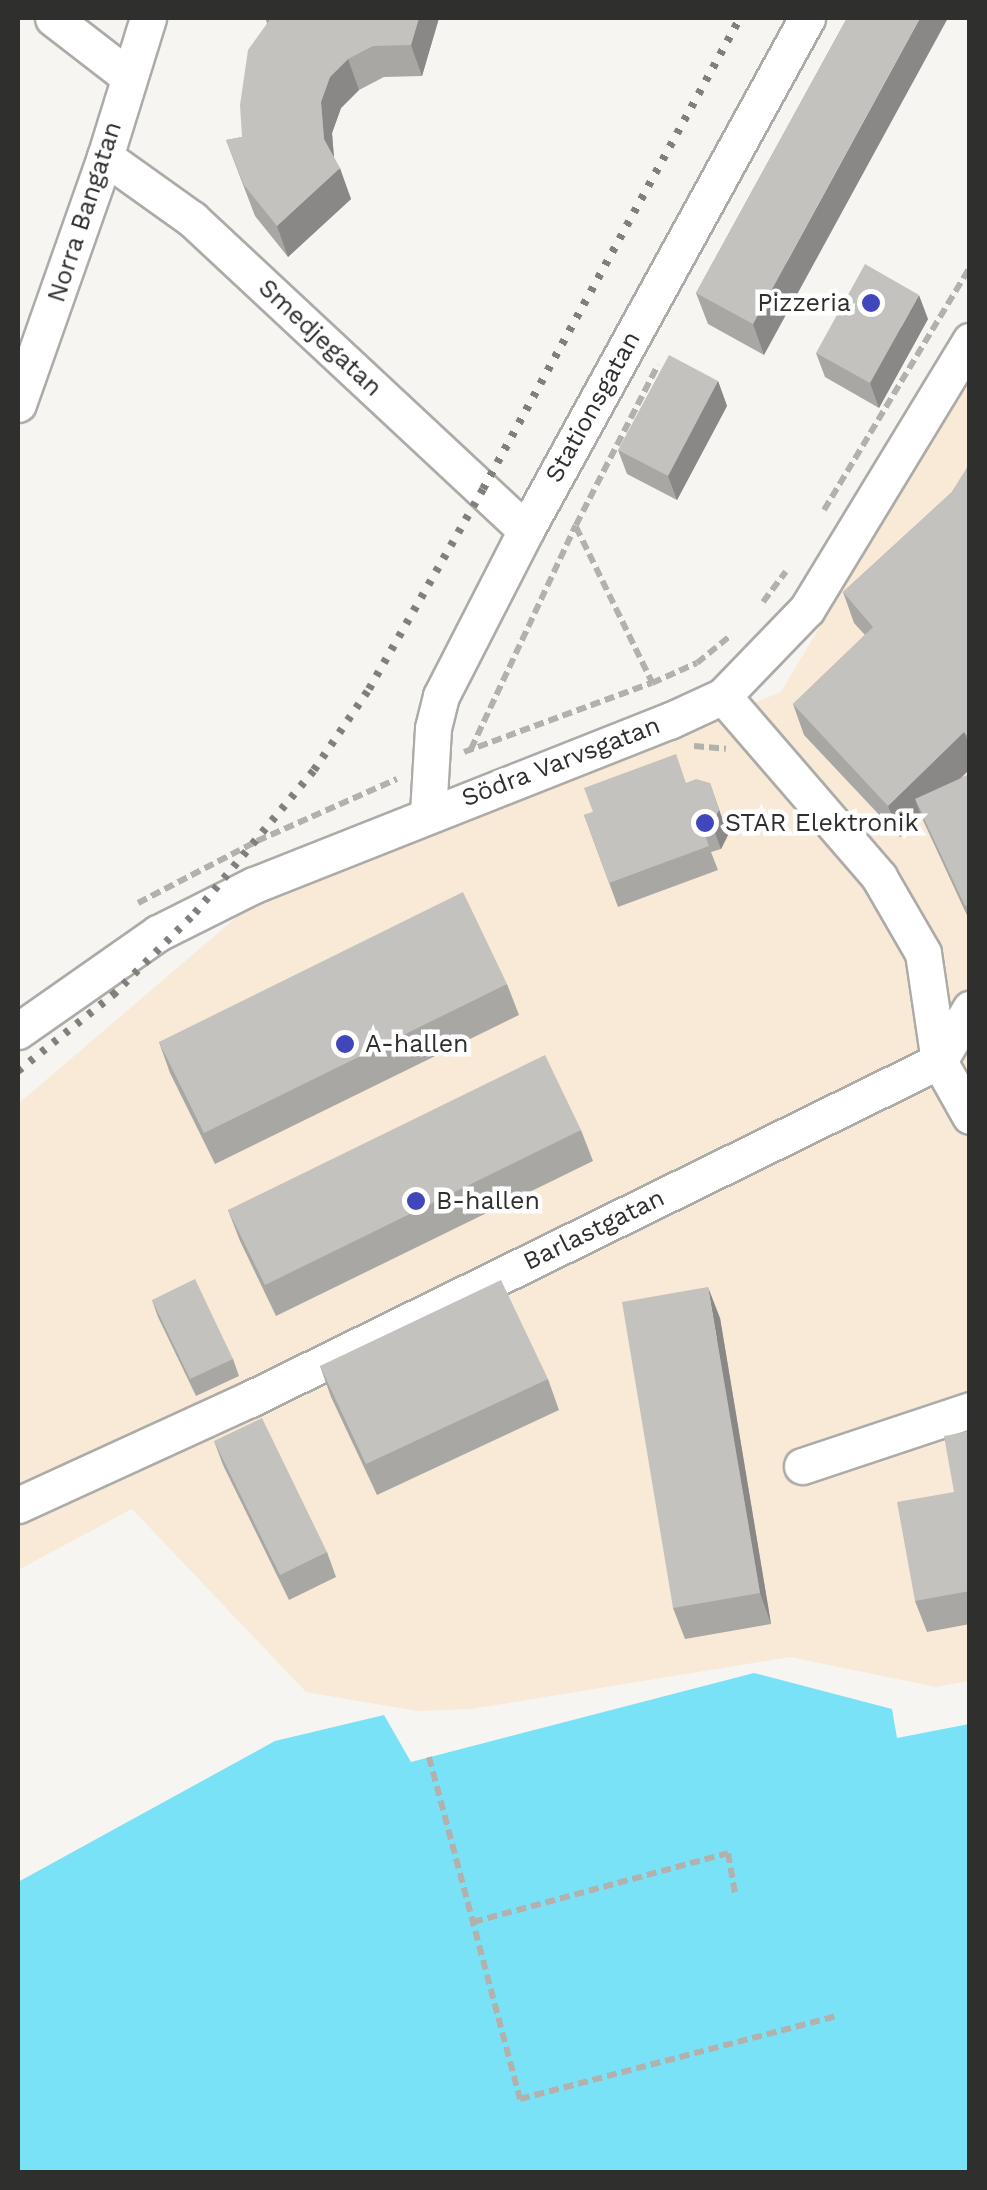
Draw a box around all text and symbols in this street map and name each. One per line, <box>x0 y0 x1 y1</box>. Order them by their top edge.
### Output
street label: Norra Bangatan <box>42 118 128 306</box>
street label: Smedjegatan <box>252 273 388 403</box>
place label: Pizzeria <box>757 288 851 318</box>
marker: Pizzeria <box>860 292 882 314</box>
street label: Stationsgatan <box>539 326 647 488</box>
street label: Södra Varvsgatan <box>457 710 665 814</box>
place label: STAR Elektronik <box>725 808 919 838</box>
marker: STAR Elektronik <box>694 812 716 834</box>
place label: A-hallen <box>365 1029 469 1059</box>
marker: A-hallen <box>334 1033 356 1055</box>
street label: Barlastgatan <box>519 1183 669 1277</box>
place label: B-hallen <box>436 1186 540 1216</box>
marker: B-hallen <box>405 1190 427 1212</box>

